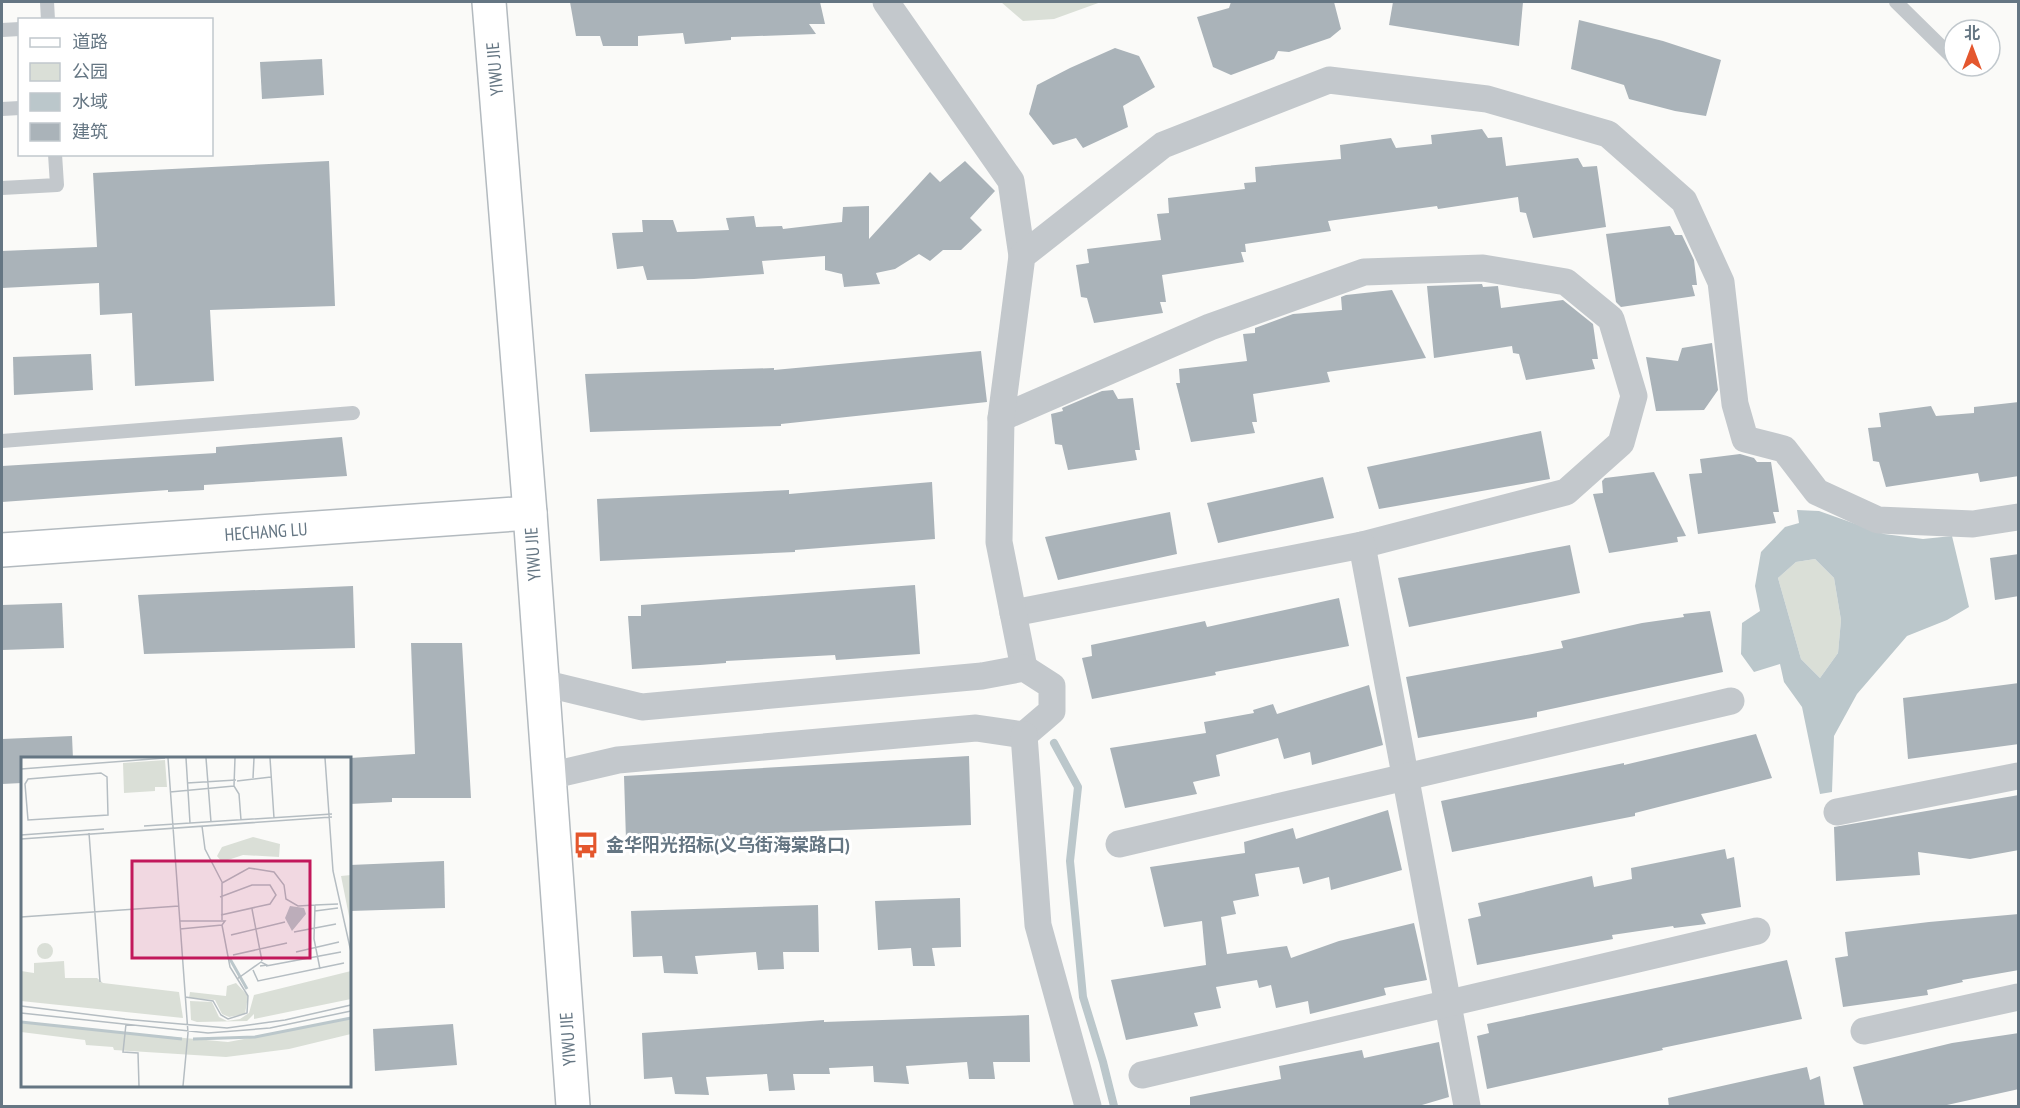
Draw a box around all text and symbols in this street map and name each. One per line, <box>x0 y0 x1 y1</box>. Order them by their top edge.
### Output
legend <box>18 18 213 156</box>
north arrow <box>1942 18 2002 78</box>
text: 北 <box>1964 23 1980 43</box>
text: 道路 <box>72 30 108 53</box>
street label: YIWU JIE <box>481 41 508 97</box>
text: 公园 <box>72 60 108 83</box>
text: 水域 <box>72 90 108 113</box>
text: 建筑 <box>72 120 108 143</box>
street label: HECHANG LU <box>224 517 308 546</box>
street label: YIWU JIE <box>519 526 546 582</box>
inset map <box>21 757 351 1087</box>
bus stop icon: 金华阳光招标(义乌街海棠路口) <box>571 830 601 860</box>
place label: 金华阳光招标(义乌街海棠路口) <box>606 833 850 856</box>
street label: YIWU JIE <box>554 1011 581 1067</box>

